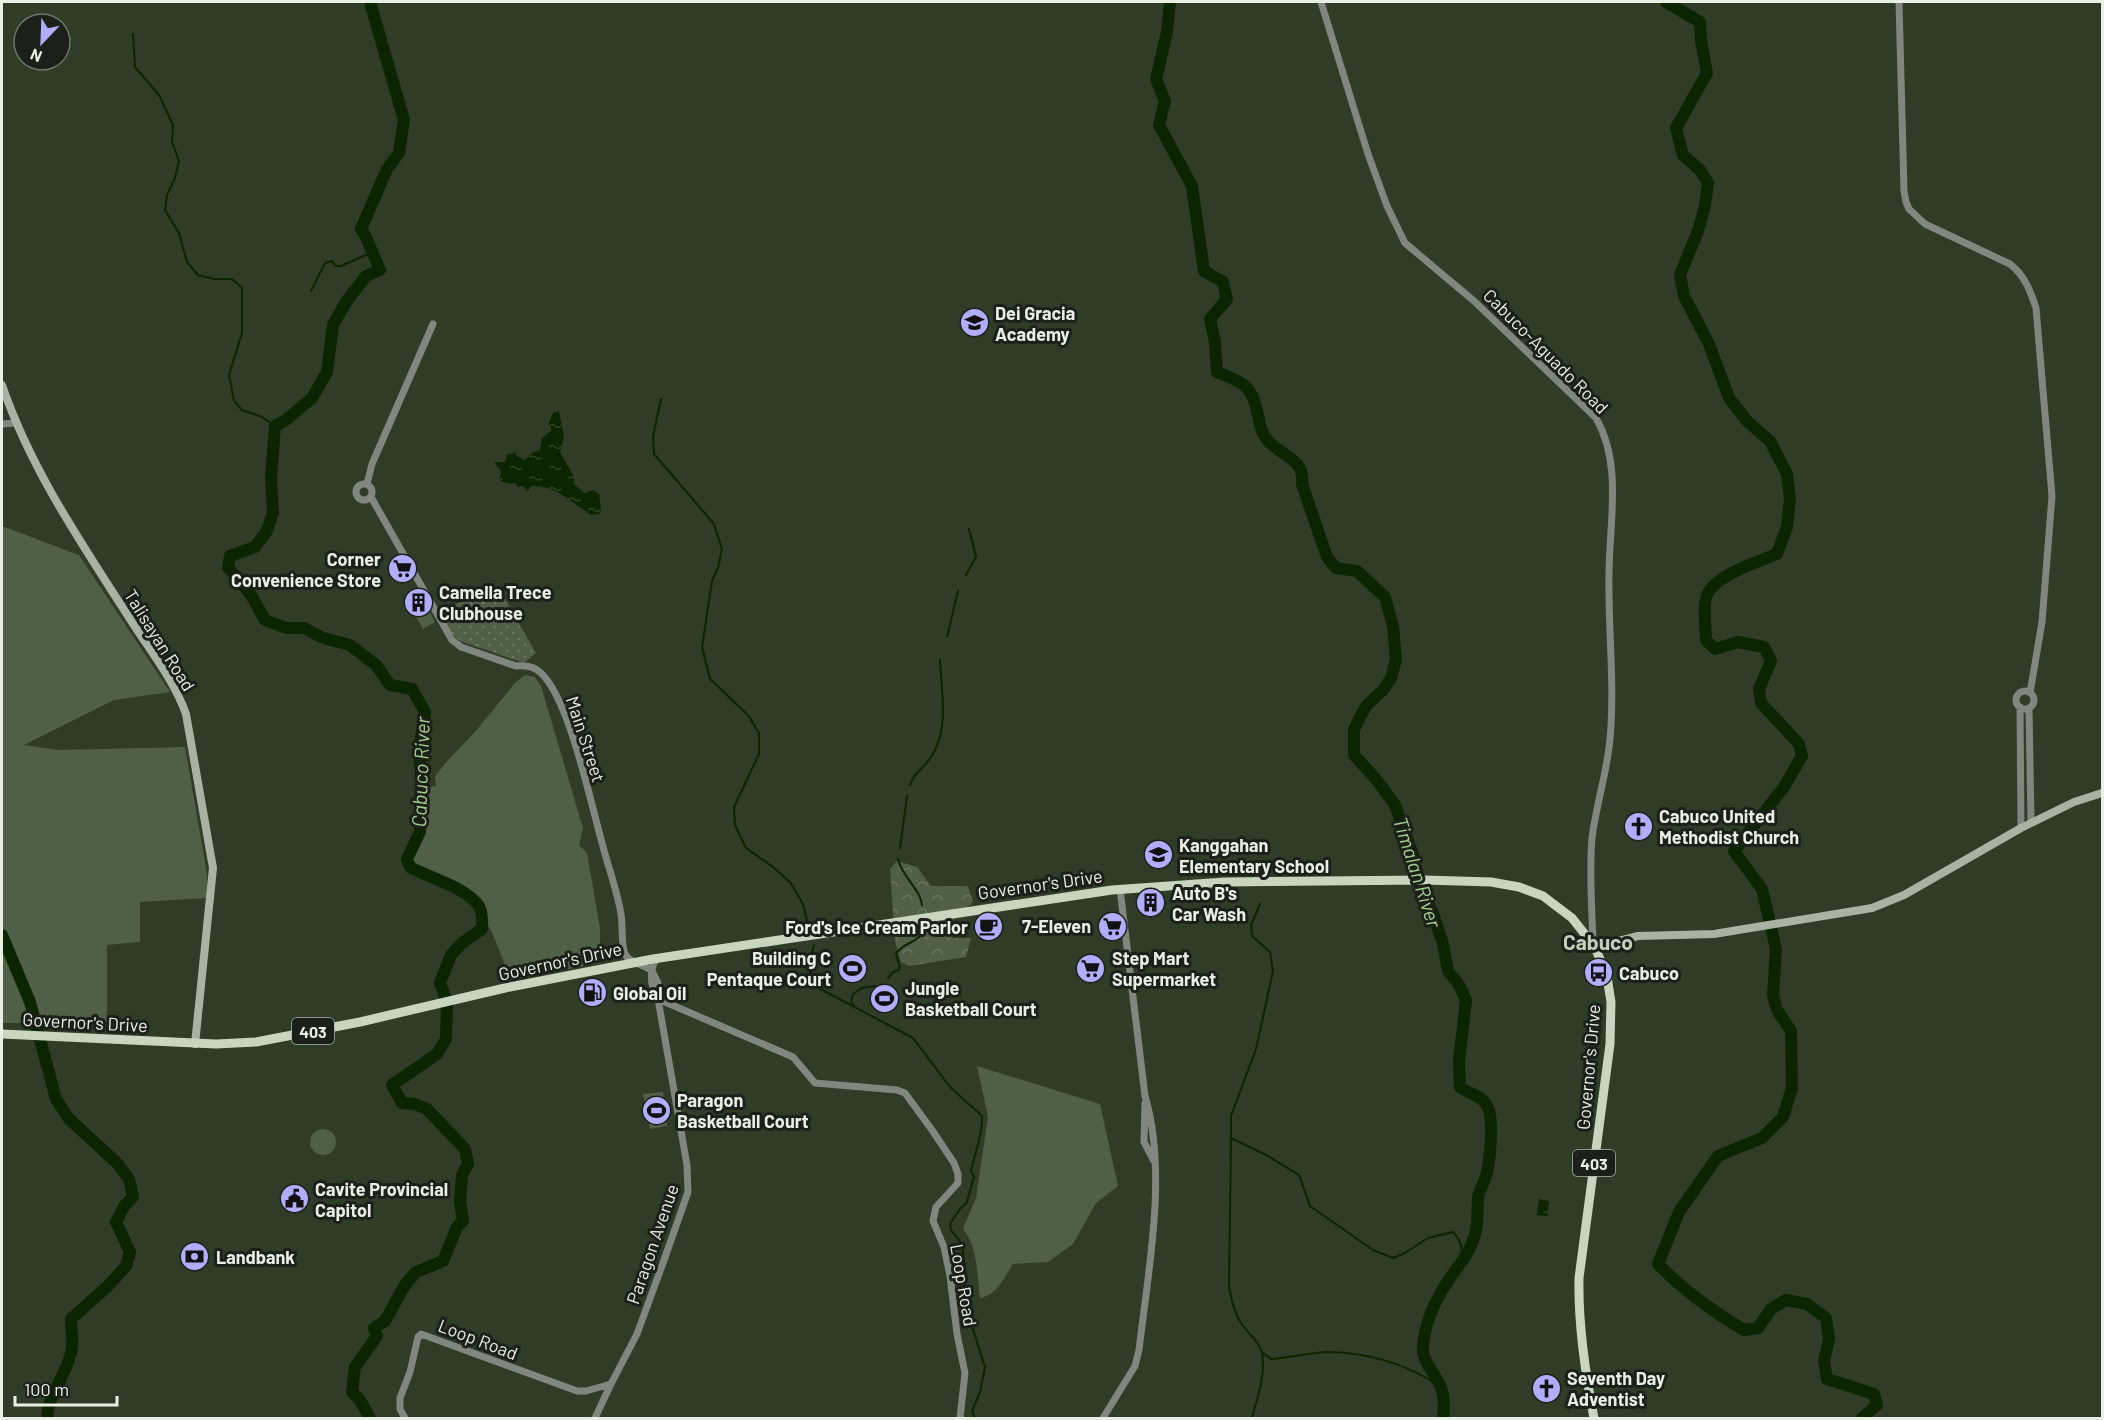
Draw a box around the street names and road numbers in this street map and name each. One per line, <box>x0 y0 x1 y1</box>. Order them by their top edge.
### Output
street label: Cabuco-Aguado Road <box>1479 284 1613 418</box>
street label: Talisayan Road <box>120 585 200 695</box>
street label: Main Street <box>562 693 610 785</box>
street label: Governor's Drive <box>976 864 1104 904</box>
street label: Governor's Drive <box>496 937 624 985</box>
street label: Governor's Drive <box>1572 1003 1604 1131</box>
street label: Governor's Drive <box>22 1008 148 1036</box>
road number: 403 <box>292 1018 334 1044</box>
road number: 403 <box>1573 1150 1615 1176</box>
street label: Paragon Avenue <box>621 1181 683 1307</box>
street label: Loop Road <box>946 1242 982 1328</box>
street label: Loop Road <box>435 1314 521 1364</box>

